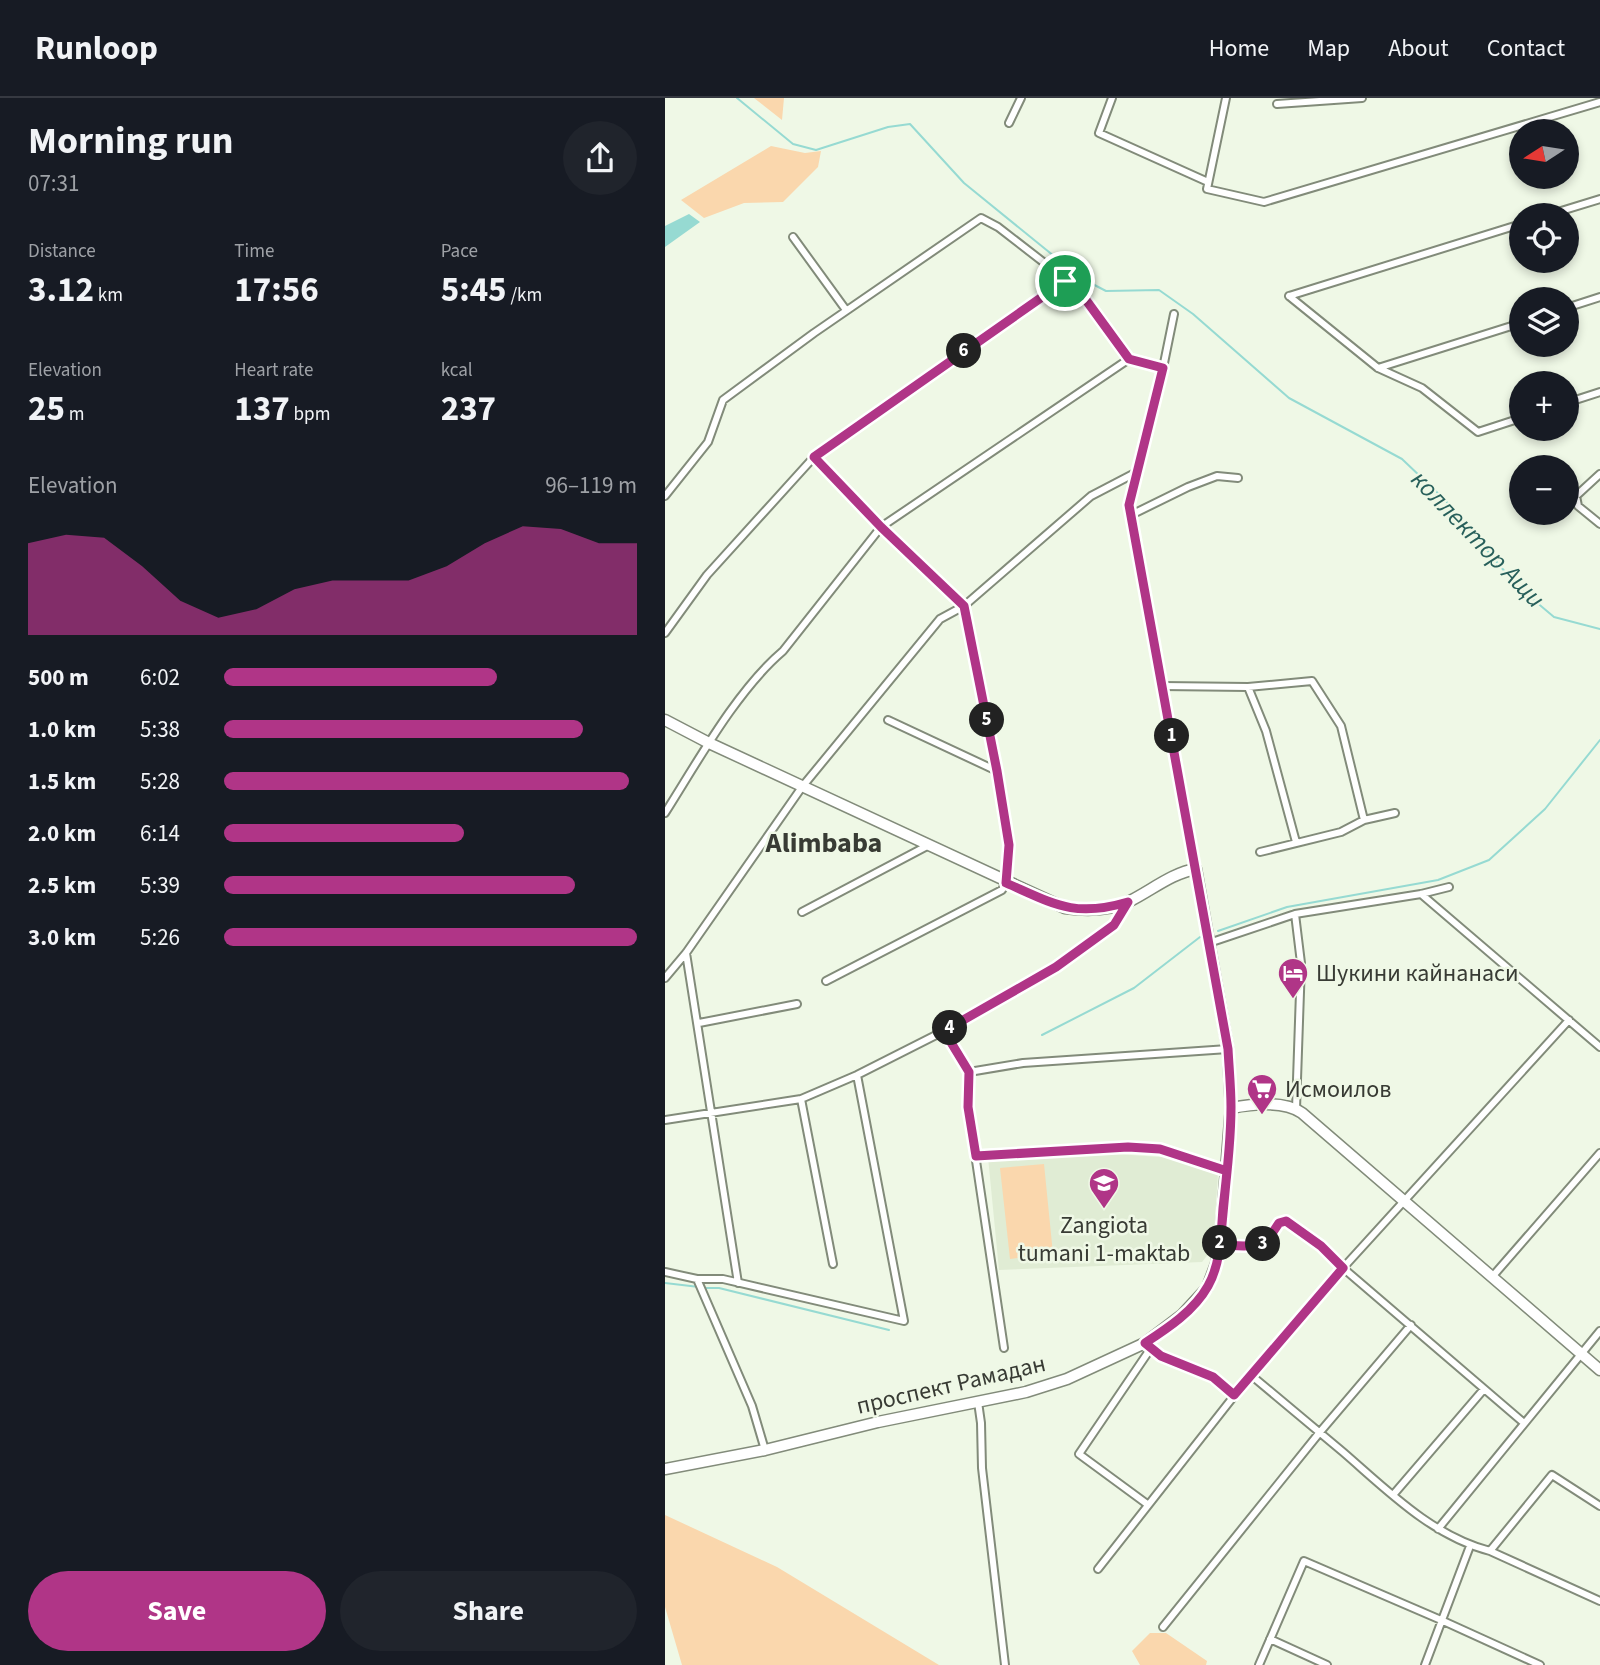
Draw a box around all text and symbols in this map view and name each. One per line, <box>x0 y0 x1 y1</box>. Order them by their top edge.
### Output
text: Runloop <box>35 25 158 72</box>
text: Home <box>1209 31 1269 66</box>
text: Map <box>1307 31 1350 66</box>
text: About <box>1388 31 1449 66</box>
text: Contact <box>1487 31 1565 66</box>
text: Morning run <box>28 114 233 168</box>
north arrow <box>1509 119 1579 189</box>
map controls <box>1509 119 1579 525</box>
button: share <box>563 121 637 195</box>
text: 07:31 <box>28 167 79 200</box>
button: locate <box>1509 203 1579 273</box>
text: Distance <box>28 238 96 265</box>
text: Time <box>234 238 274 265</box>
text: Pace <box>441 238 478 265</box>
pin <box>1035 251 1095 311</box>
icon: arrive <box>1046 262 1084 300</box>
text: 3.12 <box>28 265 94 315</box>
text: 17:56 <box>234 265 319 315</box>
text: 5:45 <box>441 265 507 315</box>
text: km <box>94 282 123 309</box>
text: /km <box>507 282 542 309</box>
button: layers <box>1509 287 1579 357</box>
pin: 6 <box>947 334 981 368</box>
text: 6 <box>958 337 969 364</box>
text: Elevation <box>28 357 102 384</box>
text: Heart rate <box>234 357 313 384</box>
text: kcal <box>441 357 473 384</box>
button: + <box>1509 371 1579 441</box>
text: 25 <box>28 384 65 434</box>
text: 137 <box>234 384 290 434</box>
text: 237 <box>441 384 496 434</box>
text: m <box>65 401 85 428</box>
text: bpm <box>290 401 330 428</box>
button: − <box>1509 455 1579 525</box>
water label: коллектор Ащи <box>1403 462 1553 616</box>
text: Elevation <box>28 469 118 502</box>
text: 96–119 m <box>545 469 637 502</box>
text: 500 m <box>28 661 89 694</box>
text: 6:02 <box>140 661 180 694</box>
pin: 5 <box>969 702 1005 738</box>
text: 5 <box>981 706 992 733</box>
text: 1.0 km <box>28 713 96 746</box>
text: 5:38 <box>140 713 180 746</box>
pin: 1 <box>1155 718 1189 754</box>
text: 1 <box>1166 722 1177 749</box>
text: 1.5 km <box>28 765 96 798</box>
text: 5:28 <box>140 765 180 798</box>
text: 2.0 km <box>28 817 96 850</box>
text: 6:14 <box>140 817 180 850</box>
district label: Alimbaba <box>765 823 882 863</box>
text: 2.5 km <box>28 869 96 902</box>
text: 5:39 <box>140 869 180 902</box>
text: 3.0 km <box>28 921 96 954</box>
text: 5:26 <box>140 921 180 954</box>
hotel icon: Шукини кайнанаси <box>1276 956 1310 1000</box>
place label: Шукини кайнанаси <box>1316 956 1519 991</box>
pin: 4 <box>933 1010 967 1046</box>
text: 4 <box>944 1014 955 1041</box>
supermarket icon: Исмоилов <box>1245 1072 1279 1116</box>
place label: Исмоилов <box>1285 1072 1391 1107</box>
school or university icon: Zangiota tumani 1-maktab <box>1087 1166 1121 1210</box>
place label: Zangiota tumani 1-maktab <box>1018 1208 1190 1271</box>
pin: 2 <box>1203 1226 1237 1260</box>
pin: 3 <box>1245 1226 1281 1262</box>
text: 2 <box>1214 1229 1225 1256</box>
text: 3 <box>1257 1230 1268 1257</box>
street label: проспект Рамадан <box>853 1346 1049 1424</box>
button: Save <box>28 1571 326 1651</box>
button: Share <box>340 1571 637 1651</box>

